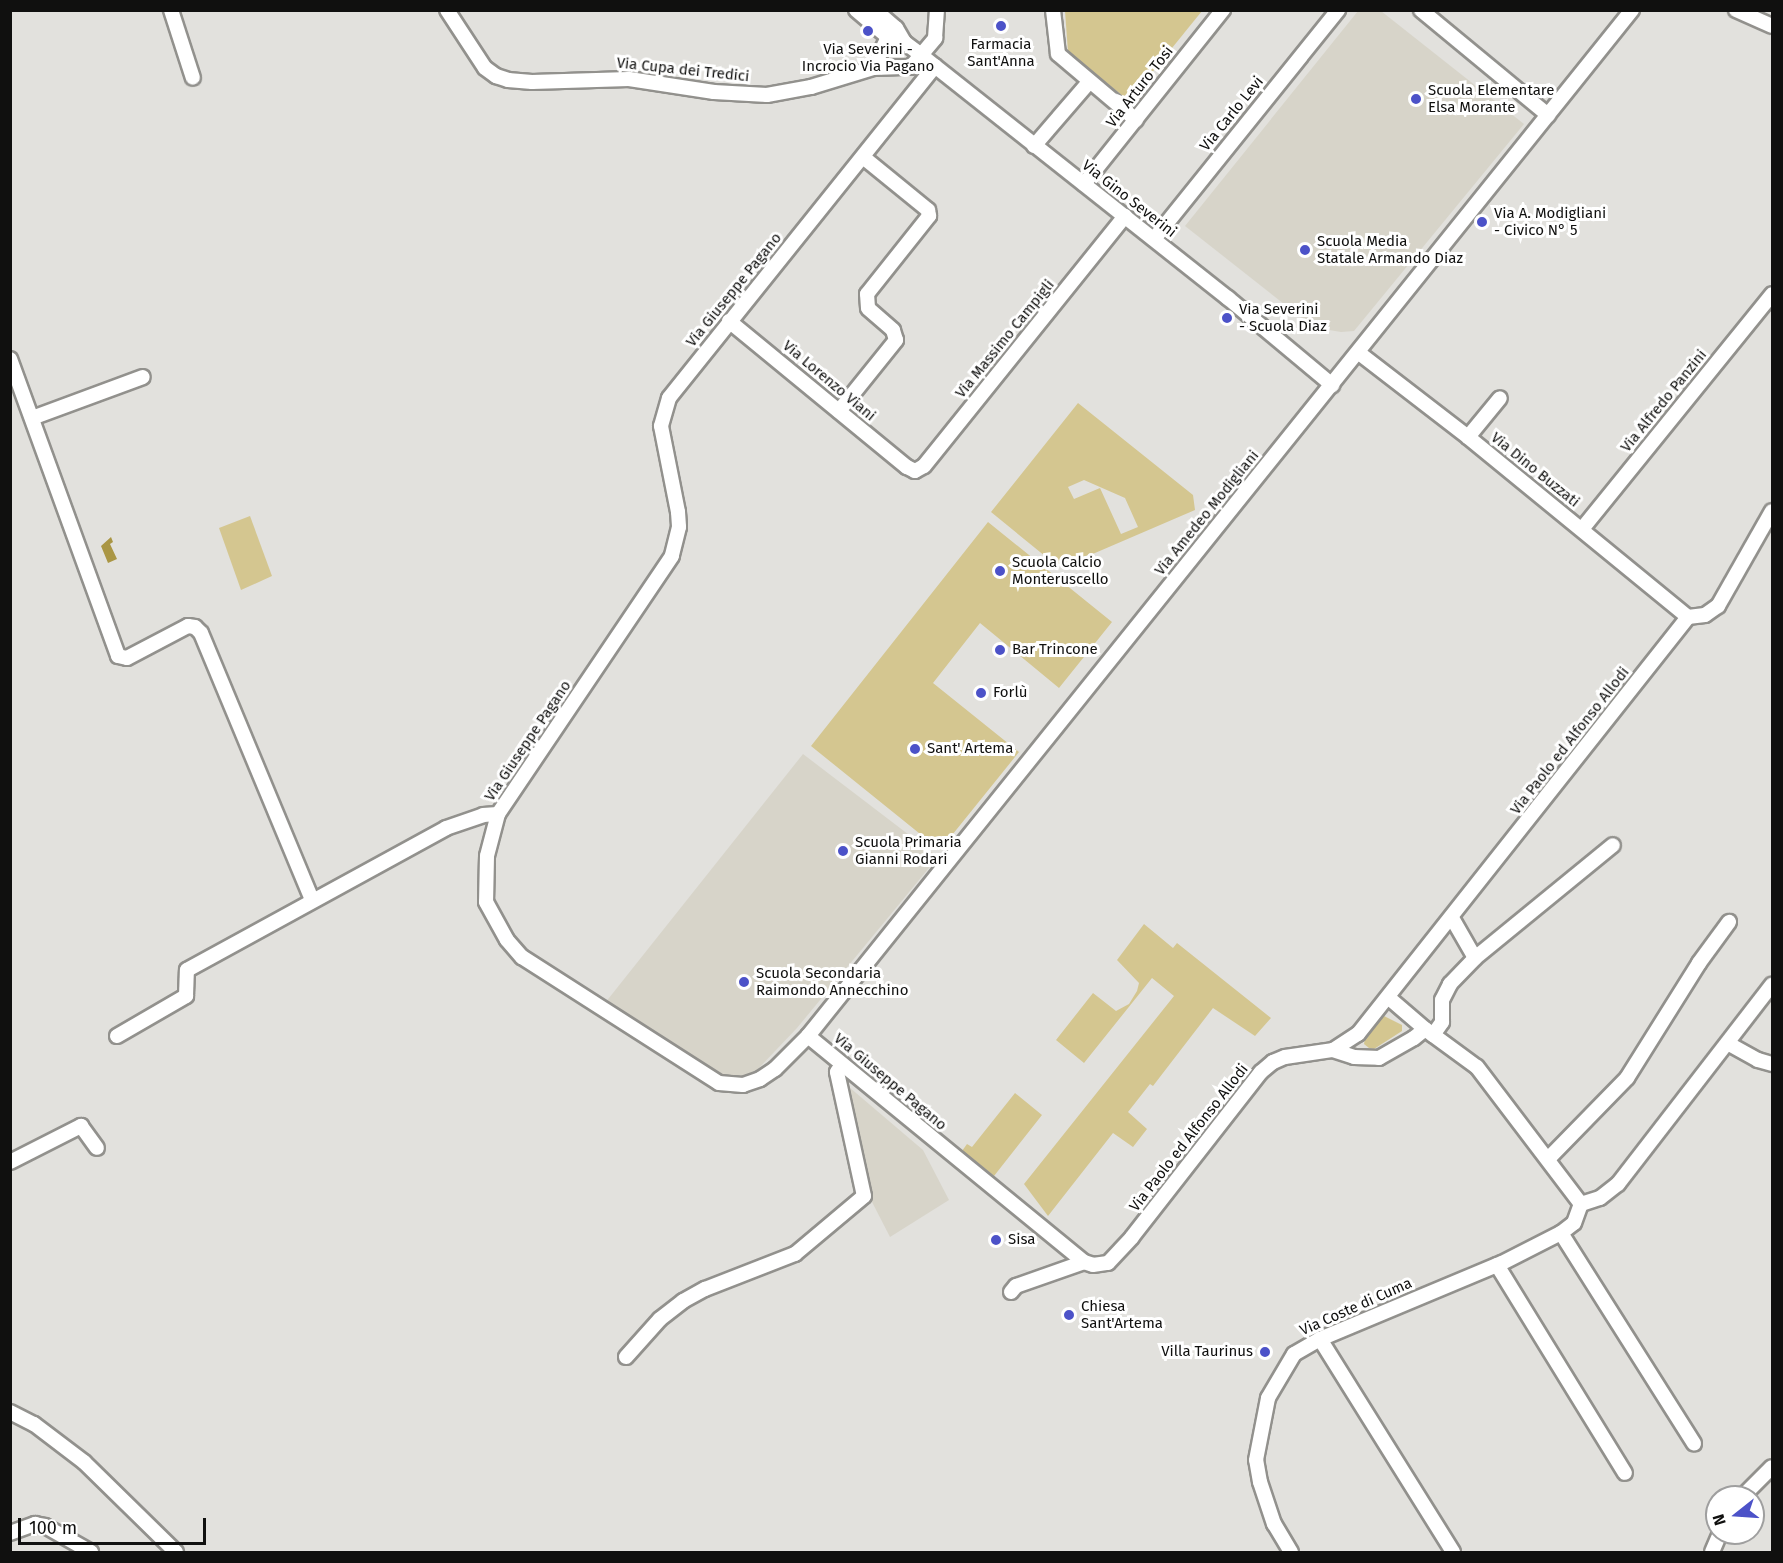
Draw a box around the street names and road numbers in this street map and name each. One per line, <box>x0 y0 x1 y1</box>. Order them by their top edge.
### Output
street label: Via Arturo Tosi <box>1103 43 1177 131</box>
street label: Via Cupa dei Tredici <box>616 54 750 86</box>
street label: Via Carlo Levi <box>1196 73 1268 155</box>
street label: Via Gino Severini <box>1078 157 1180 241</box>
street label: Via Giuseppe Pagano <box>683 229 785 351</box>
street label: Via Massimo Campigli <box>952 276 1058 402</box>
street label: Via Lorenzo Viani <box>779 337 879 425</box>
street label: Via Alfredo Panzini <box>1617 346 1711 456</box>
street label: Via Dino Buzzati <box>1487 429 1583 511</box>
street label: Via Amedeo Modigliani <box>1151 447 1263 579</box>
street label: Via Paolo ed Alfonso Allodi <box>1507 664 1633 818</box>
street label: Via Giuseppe Pagano <box>481 677 575 805</box>
street label: Via Giuseppe Pagano <box>830 1030 950 1134</box>
street label: Via Paolo ed Alfonso Allodi <box>1126 1061 1252 1215</box>
street label: Via Coste di Cuma <box>1297 1274 1415 1340</box>

